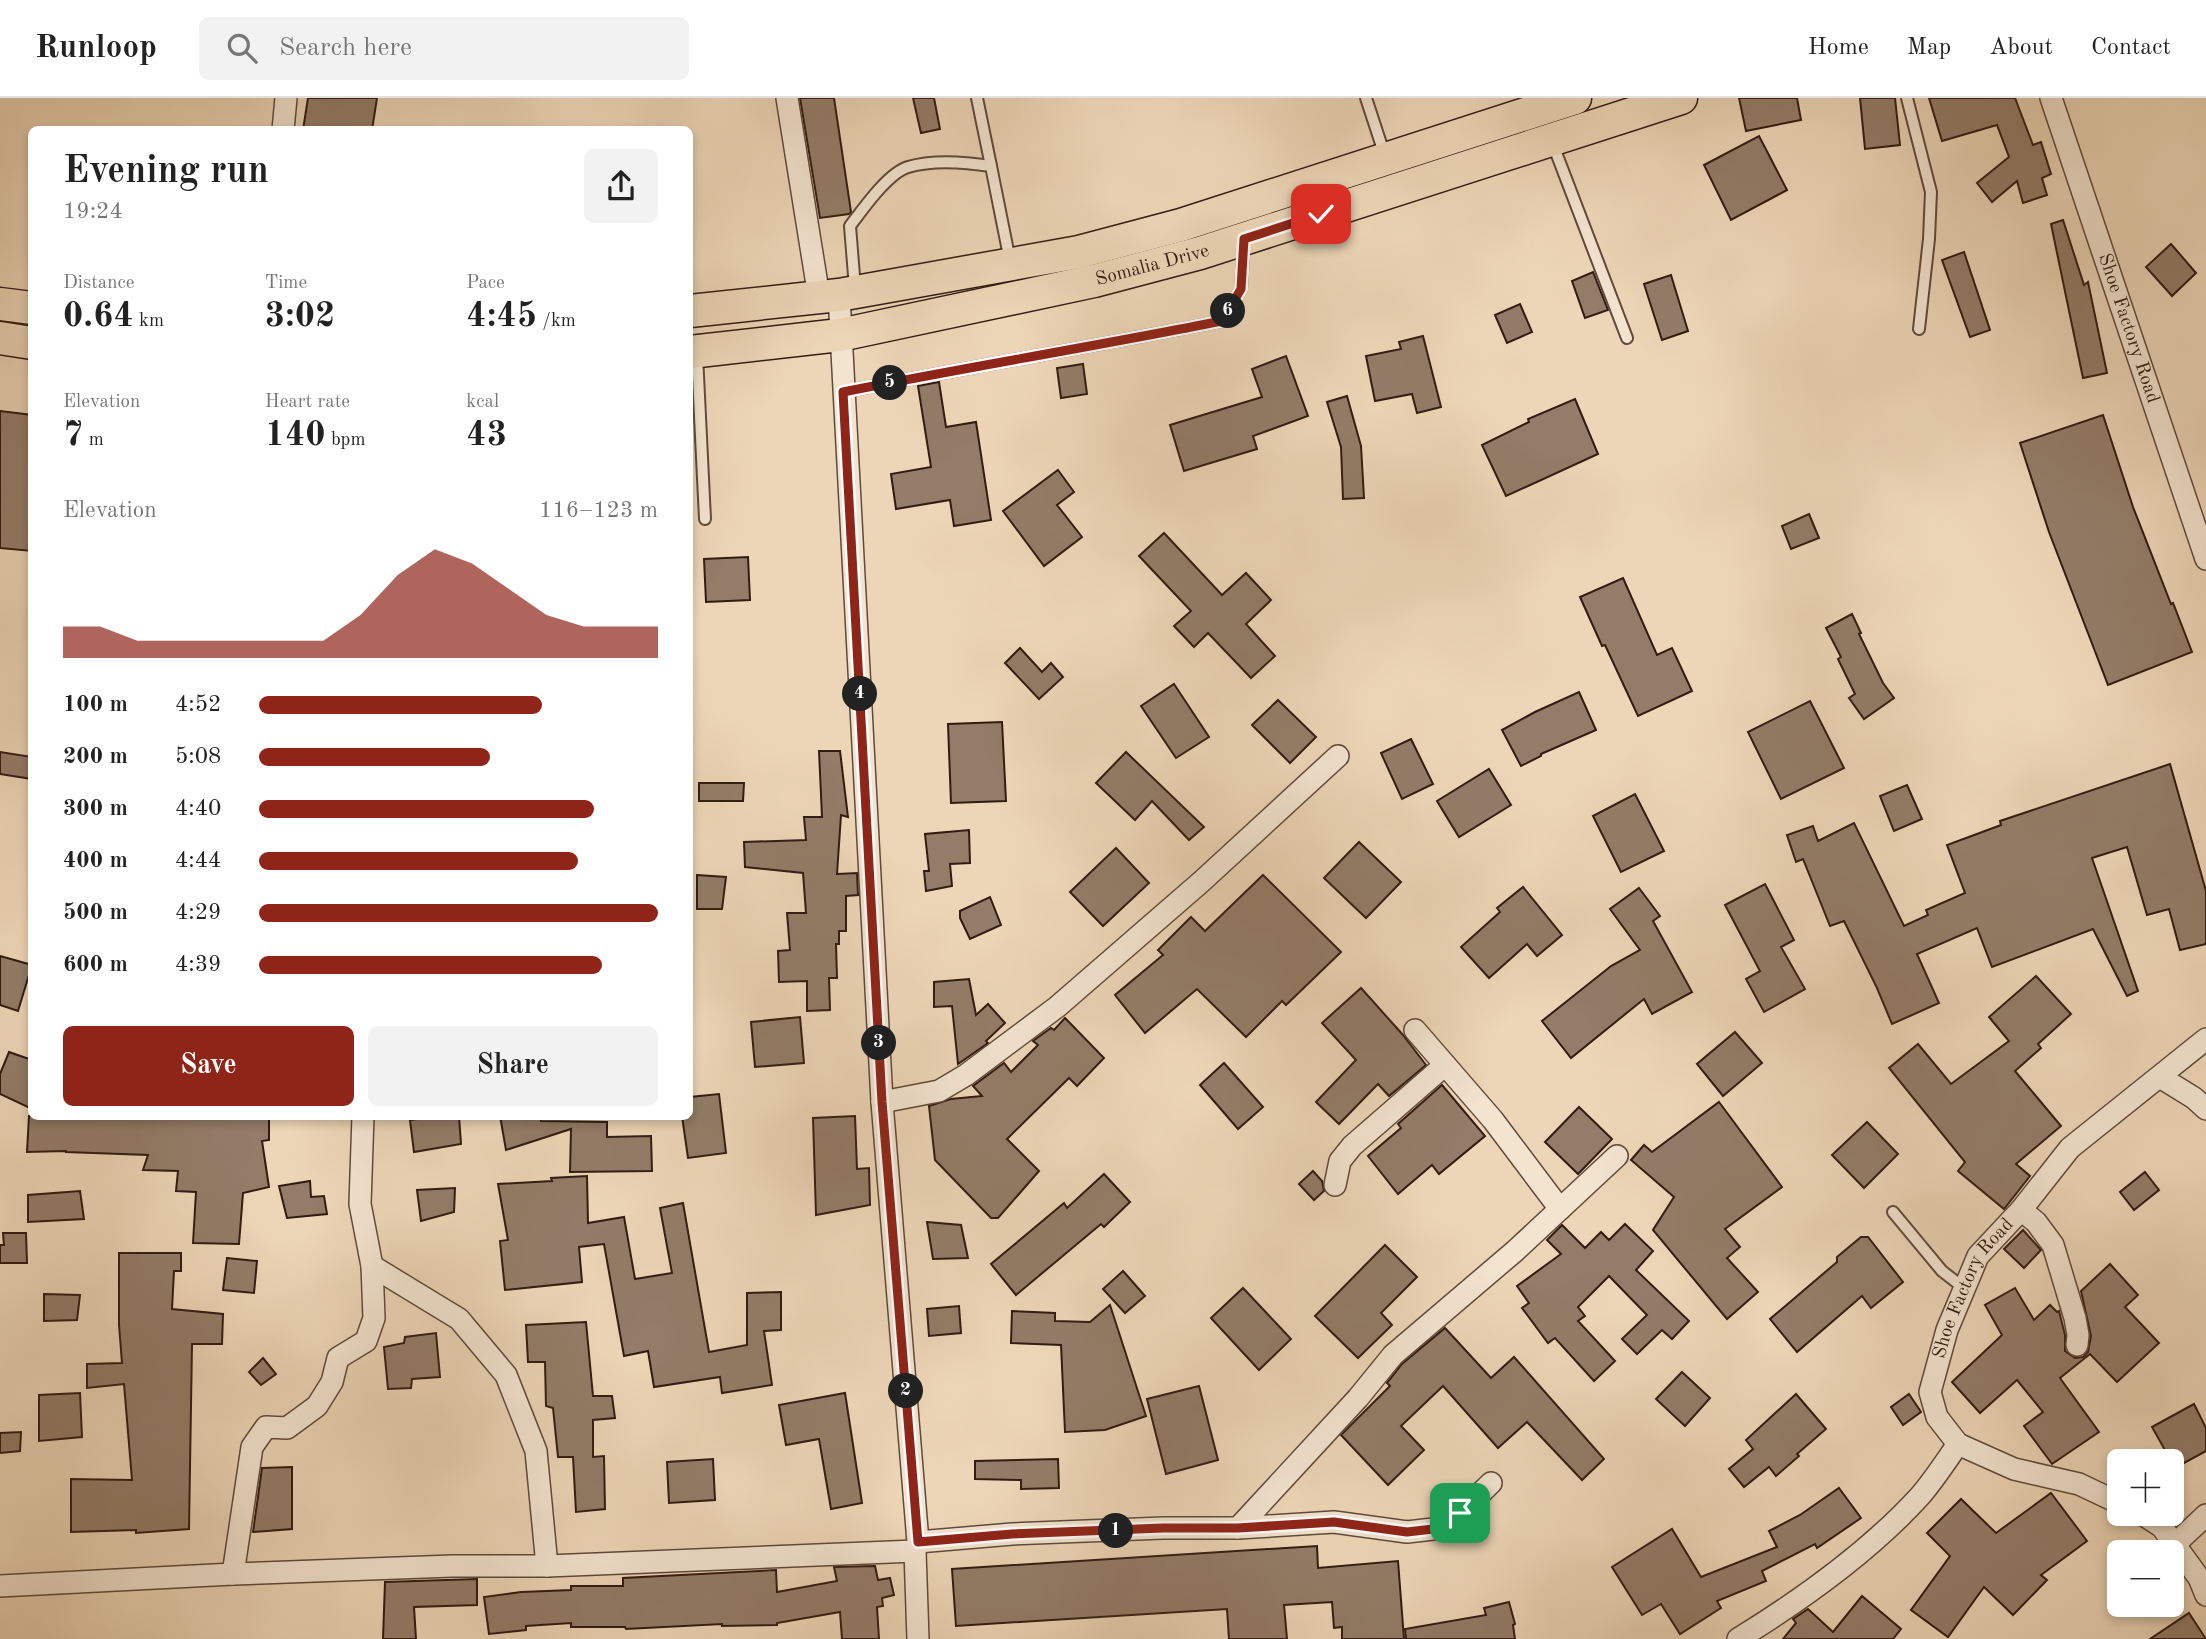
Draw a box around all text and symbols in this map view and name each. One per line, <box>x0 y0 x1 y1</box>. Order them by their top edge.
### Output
search box <box>199 17 689 80</box>
icon: search <box>223 29 261 67</box>
text: Runloop <box>35 32 157 65</box>
text: Search here <box>279 35 412 61</box>
text: Home <box>1808 36 1869 60</box>
text: Map <box>1907 36 1951 60</box>
text: About <box>1989 36 2053 60</box>
text: Contact <box>2091 36 2171 60</box>
button: share <box>584 149 658 223</box>
text: Evening run <box>63 153 269 191</box>
pin <box>1291 184 1351 244</box>
icon: check <box>1302 195 1340 233</box>
text: 19:24 <box>63 200 123 223</box>
street label: Somalia Drive <box>1094 241 1211 290</box>
street label: Shoe Factory Road <box>2094 251 2162 406</box>
text: Distance <box>63 274 135 293</box>
text: Time <box>265 274 307 293</box>
text: Pace <box>466 274 505 293</box>
pin: 6 <box>1210 294 1246 328</box>
text: 0.64 <box>63 299 134 334</box>
text: 3:02 <box>265 299 335 334</box>
text: 4:45 <box>466 299 537 334</box>
text: 6 <box>1222 301 1233 320</box>
text: km <box>134 312 164 331</box>
text: /km <box>537 312 576 331</box>
pin: 5 <box>872 366 908 400</box>
text: 5 <box>884 373 895 392</box>
text: Elevation <box>63 393 140 412</box>
text: Heart rate <box>265 393 350 412</box>
text: kcal <box>466 393 499 412</box>
text: 7 <box>63 418 83 453</box>
text: 140 <box>265 418 326 453</box>
text: 43 <box>466 418 507 453</box>
text: m <box>83 431 104 450</box>
text: bpm <box>326 431 366 450</box>
text: Elevation <box>63 499 157 522</box>
text: 116–123 m <box>539 499 658 522</box>
pin: 4 <box>842 676 878 712</box>
text: 4 <box>854 684 865 703</box>
text: 100 m <box>63 693 128 716</box>
text: 4:52 <box>175 693 221 716</box>
text: 200 m <box>63 745 128 768</box>
text: 5:08 <box>175 745 221 768</box>
text: 300 m <box>63 797 128 820</box>
text: 4:40 <box>175 797 221 820</box>
text: 400 m <box>63 849 128 872</box>
text: 4:44 <box>175 849 221 872</box>
text: 500 m <box>63 901 128 924</box>
text: 4:29 <box>175 901 221 924</box>
text: 600 m <box>63 953 128 976</box>
text: 4:39 <box>175 953 221 976</box>
button: Save <box>63 1026 354 1106</box>
button: Share <box>368 1026 658 1106</box>
pin: 3 <box>862 1026 896 1060</box>
text: 3 <box>873 1033 884 1052</box>
street label: Shoe Factory Road <box>1930 1215 2017 1361</box>
pin: 2 <box>888 1374 923 1408</box>
text: 2 <box>900 1381 911 1400</box>
map controls <box>2107 1449 2184 1617</box>
button: + <box>2107 1449 2184 1526</box>
pin <box>1430 1483 1490 1543</box>
icon: arrive <box>1441 1494 1479 1532</box>
pin: 1 <box>1098 1514 1134 1548</box>
text: 1 <box>1110 1521 1121 1540</box>
button: − <box>2107 1540 2184 1617</box>

